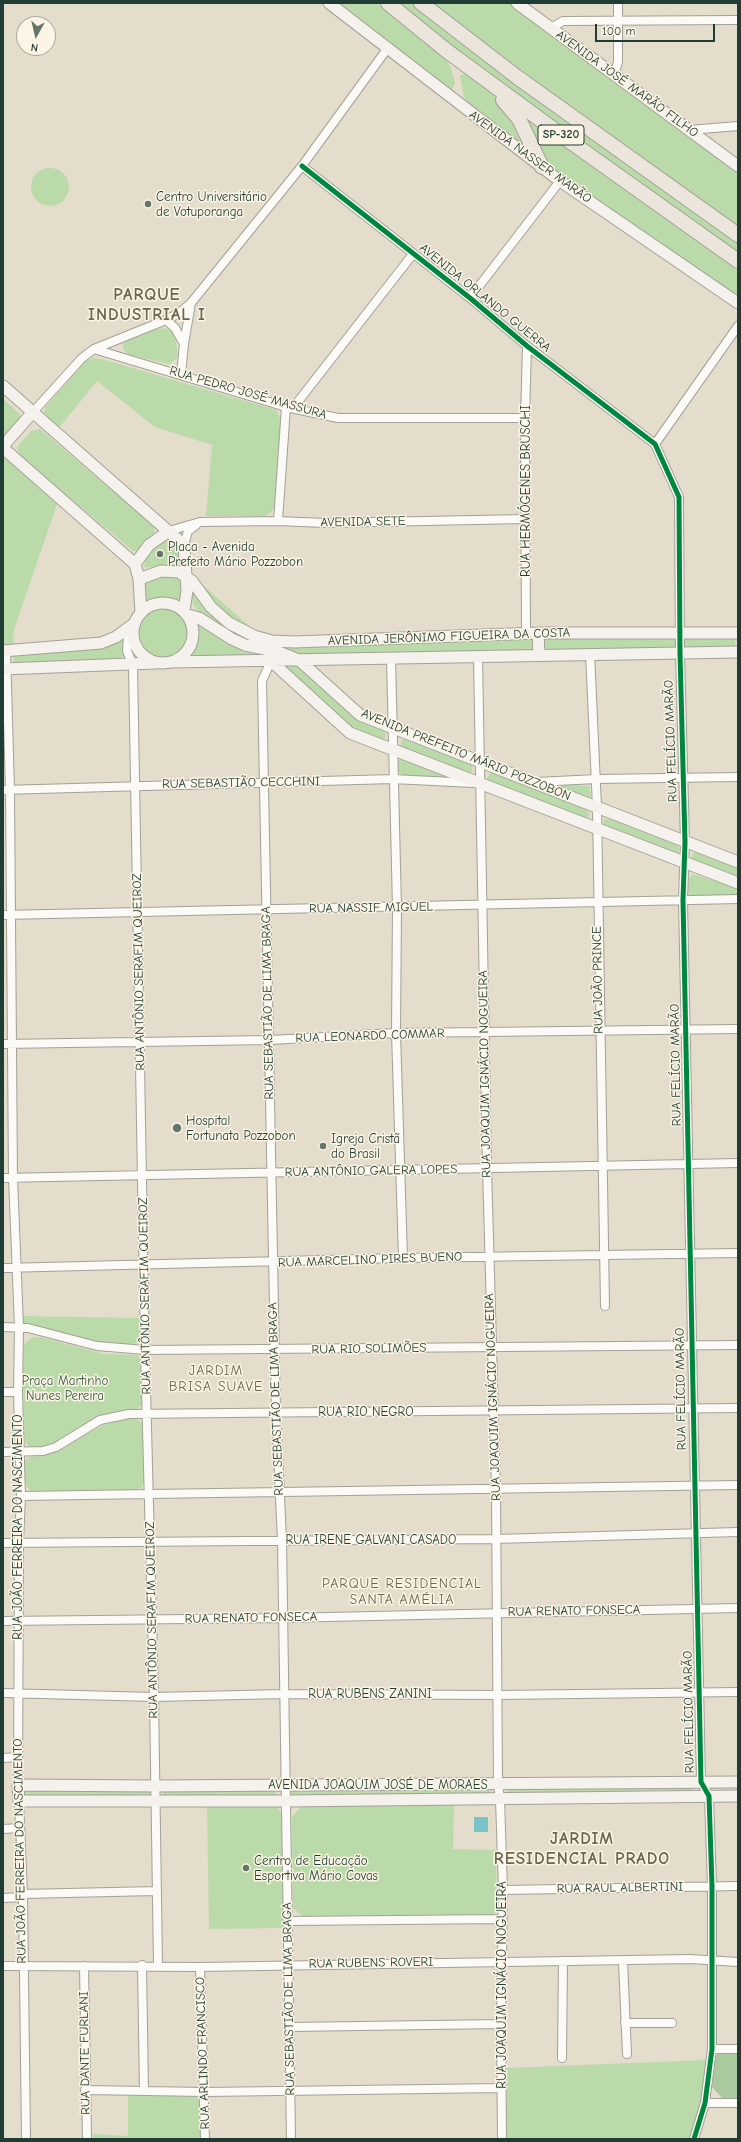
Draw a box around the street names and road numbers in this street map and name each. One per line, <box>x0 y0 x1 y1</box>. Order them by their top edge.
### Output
street label: AVENIDA JOSÉ MARÃO FILHO <box>553 27 701 141</box>
street label: AVENIDA NASSER MARÃO <box>466 107 594 207</box>
road number: SP-320 <box>538 125 584 145</box>
street label: AVENIDA ORLANDO GUERRA <box>416 240 554 356</box>
street label: RUA PEDRO JOSÉ MASSURA <box>168 363 328 423</box>
street label: RUA HERMÓGENES BRUSCHI <box>518 405 534 577</box>
street label: AVENIDA SETE <box>320 513 406 531</box>
street label: AVENIDA JERÔNIMO FIGUEIRA DA COSTA <box>328 625 570 649</box>
street label: RUA FELÍCIO MARÃO <box>661 680 681 802</box>
street label: AVENIDA PREFEITO MÁRIO POZZOBON <box>359 706 573 804</box>
street label: RUA SEBASTIÃO CECCHINI <box>162 774 320 792</box>
street label: RUA ANTÔNIO SERAFIM QUEIROZ <box>129 873 149 1071</box>
street label: RUA NASSIF MIGUEL <box>309 899 433 917</box>
street label: RUA SEBASTIÃO DE LIMA BRAGA <box>259 906 277 1100</box>
street label: RUA JOÃO PRINCE <box>589 926 607 1034</box>
street label: RUA JOAQUIM IGNÁCIO NOGUEIRA <box>475 970 495 1178</box>
street label: RUA FELÍCIO MARÃO <box>667 1004 685 1126</box>
street label: RUA LEONARDO COMMAR <box>295 1026 445 1046</box>
street label: RUA ANTÔNIO GALERA LOPES <box>285 1162 457 1180</box>
street label: RUA ANTÔNIO SERAFIM QUEIROZ <box>135 1197 155 1395</box>
street label: RUA MARCELINO PIRES BUENO <box>277 1249 463 1271</box>
street label: RUA JOAQUIM IGNÁCIO NOGUEIRA <box>482 1293 504 1501</box>
street label: RUA SEBASTIÃO DE LIMA BRAGA <box>265 1302 287 1496</box>
street label: RUA FELÍCIO MARÃO <box>672 1328 690 1450</box>
street label: RUA RIO SOLIMÕES <box>311 1340 427 1358</box>
street label: RUA RIO NEGRO <box>318 1404 414 1420</box>
street label: RUA JOÃO FERREIRA DO NASCIMENTO <box>10 1414 26 1640</box>
street label: RUA ANTÔNIO SERAFIM QUEIROZ <box>142 1521 162 1719</box>
street label: RUA IRENE GALVANI CASADO <box>286 1532 456 1548</box>
street label: RUA RENATO FONSECA <box>508 1602 640 1620</box>
street label: RUA RENATO FONSECA <box>185 1609 317 1627</box>
street label: RUA FELÍCIO MARÃO <box>680 1651 698 1773</box>
street label: RUA RUBENS ZANINI <box>308 1686 432 1702</box>
street label: RUA JOÃO FERREIRA DO NASCIMENTO <box>10 1738 30 1964</box>
street label: AVENIDA JOAQUIM JOSÉ DE MORAES <box>268 1777 488 1793</box>
street label: RUA RAUL ALBERTINI <box>556 1879 684 1897</box>
street label: RUA JOAQUIM IGNÁCIO NOGUEIRA <box>494 1881 510 2089</box>
street label: RUA SEBASTIÃO DE LIMA BRAGA <box>280 1902 298 2096</box>
street label: RUA RUBENS ROVERI <box>309 1954 433 1972</box>
street label: RUA ARLINDO FRANCISCO <box>193 1976 213 2130</box>
street label: RUA DANTE FURLANI <box>76 1991 94 2115</box>

